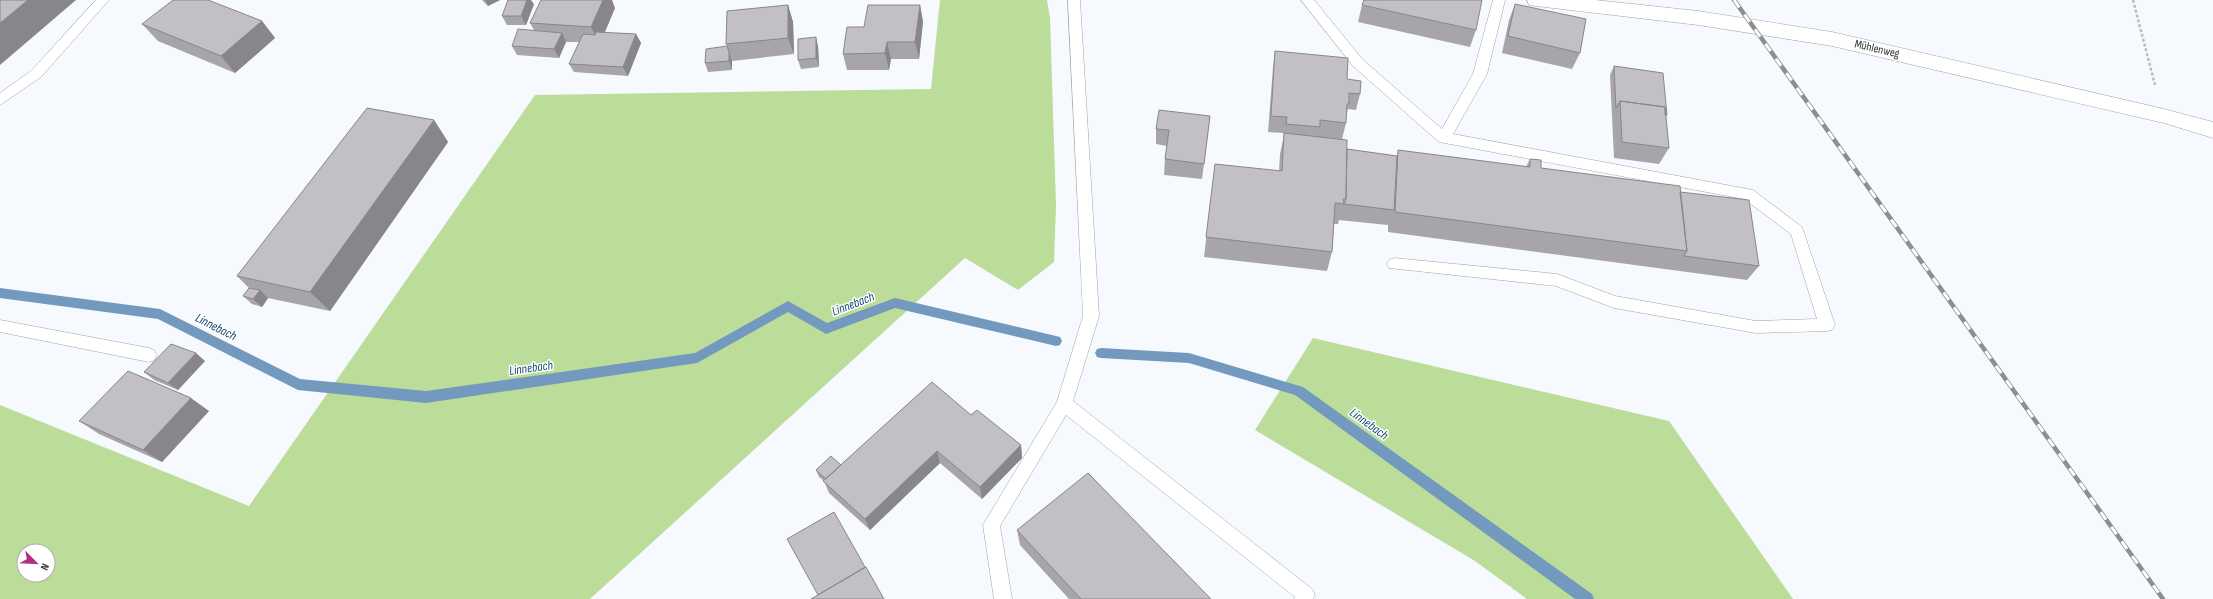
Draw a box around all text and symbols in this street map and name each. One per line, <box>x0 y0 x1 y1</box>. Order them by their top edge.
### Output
street label: Mühlenweg <box>1853 37 1901 62</box>
water label: Linnebach <box>830 288 877 319</box>
water label: Linnebach <box>193 310 240 344</box>
water label: Linnebach <box>508 357 555 379</box>
water label: Linnebach <box>1346 405 1392 444</box>
north arrow <box>16 543 56 583</box>
text: N <box>37 562 52 572</box>

